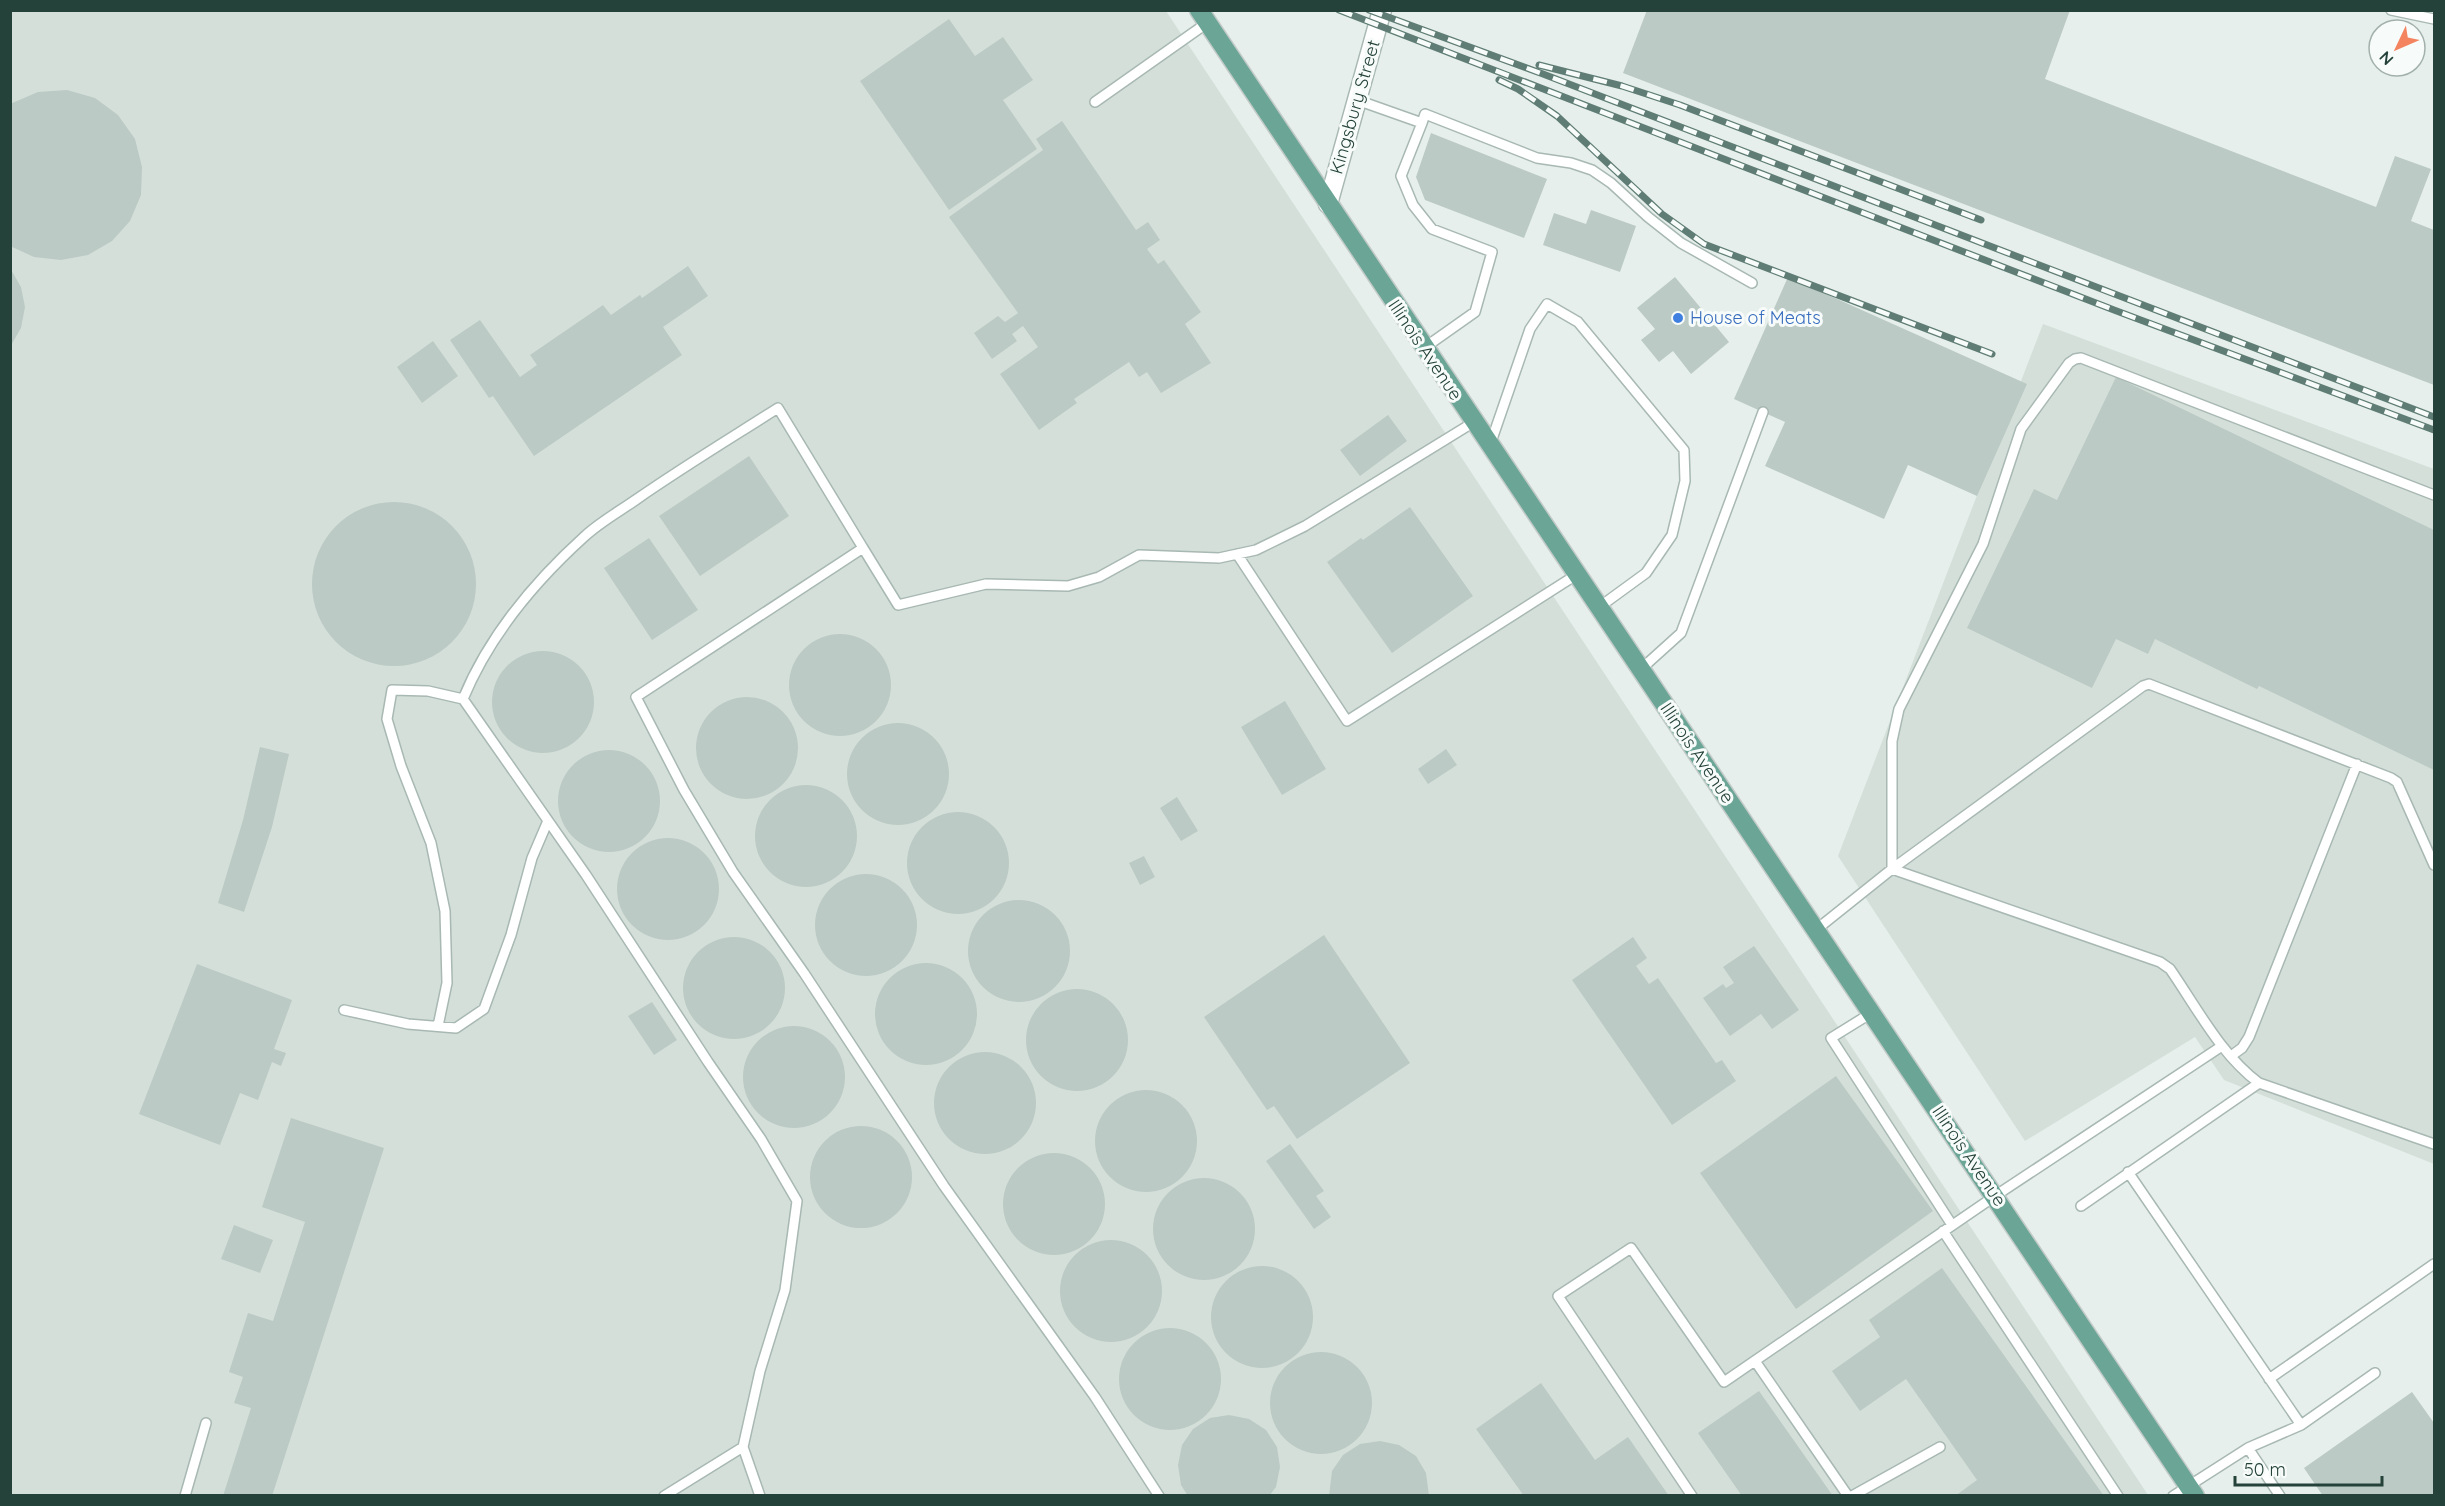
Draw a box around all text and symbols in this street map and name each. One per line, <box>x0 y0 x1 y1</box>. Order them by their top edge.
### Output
north arrow <box>2367 18 2427 78</box>
street label: Kingsbury Street <box>1324 37 1385 177</box>
text: N <box>2375 47 2397 70</box>
street label: Illinois Avenue <box>1383 295 1468 405</box>
place label: House of Meats <box>1690 306 1821 329</box>
marker: House of Meats <box>1671 311 1685 325</box>
street label: Illinois Avenue <box>1655 698 1740 808</box>
street label: Illinois Avenue <box>1927 1101 2012 1211</box>
scale bar <box>2235 1449 2382 1487</box>
text: 50 m <box>2244 1458 2286 1481</box>

